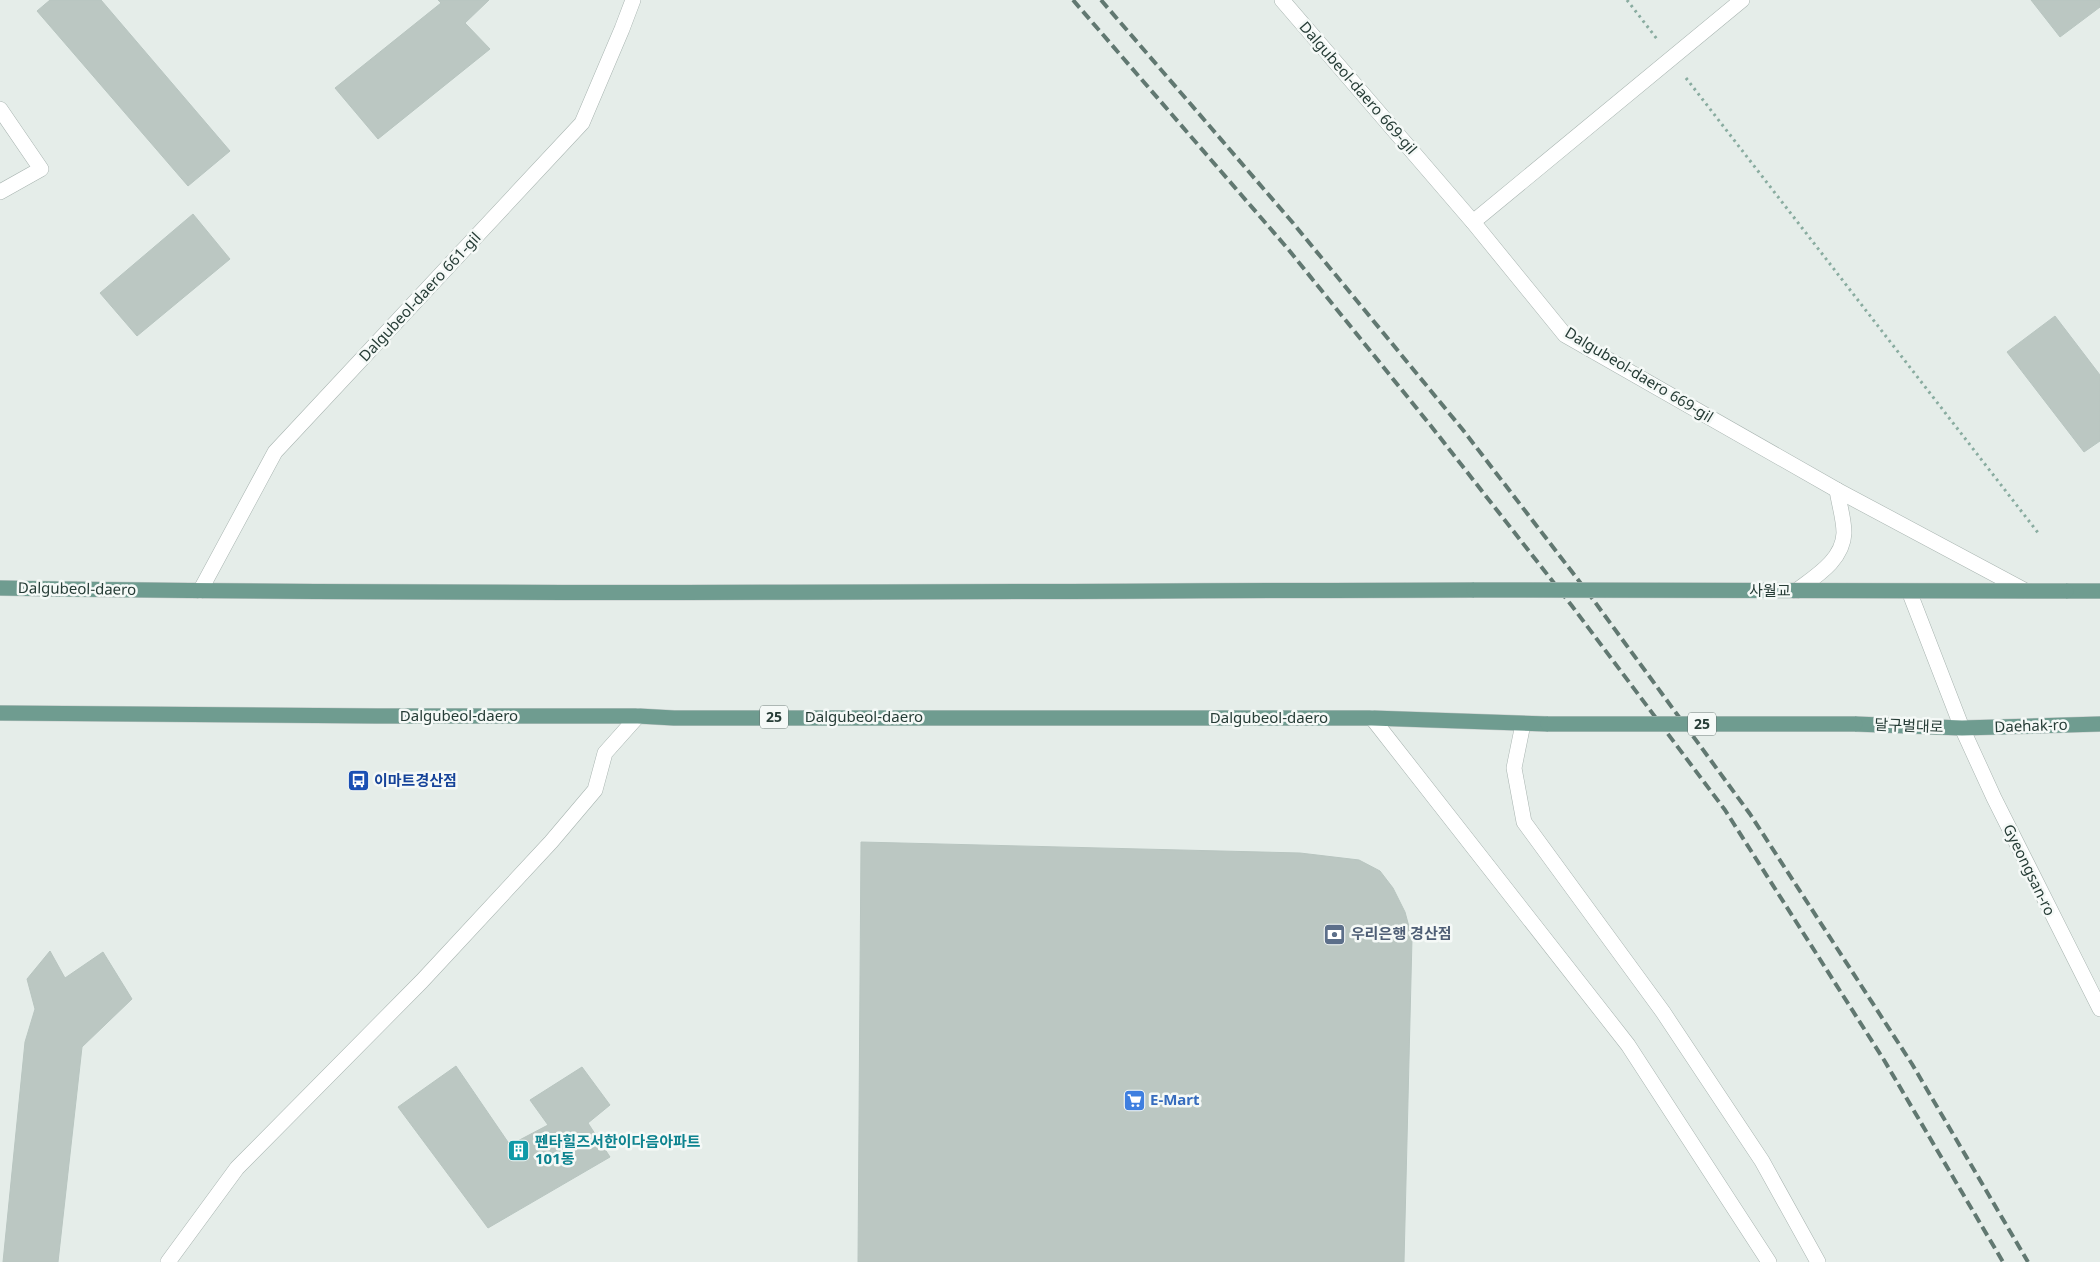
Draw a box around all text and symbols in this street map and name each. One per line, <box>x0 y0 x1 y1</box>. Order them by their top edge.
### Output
street label: Dalgubeol-daero 669-gil <box>1296 17 1422 158</box>
street label: Dalgubeol-daero 661-gil <box>354 227 484 365</box>
street label: Dalgubeol-daero 669-gil <box>1562 322 1717 426</box>
street label: Dalgubeol-daero <box>18 577 136 599</box>
street label: 사월교 <box>1749 580 1791 600</box>
street label: Dalgubeol-daero <box>400 705 518 725</box>
road number: 25 <box>760 706 788 729</box>
street label: Dalgubeol-daero <box>805 706 923 726</box>
street label: Dalgubeol-daero <box>1210 707 1328 727</box>
road number: 25 <box>1688 712 1716 736</box>
street label: 달구벌대로 <box>1874 714 1944 736</box>
street label: Daehak-ro <box>1994 714 2068 736</box>
bus stop icon: 이마트경산점 <box>346 769 370 793</box>
place label: 이마트경산점 <box>374 770 457 790</box>
street label: Gyeongsan-ro <box>1999 821 2061 919</box>
bank icon: 우리은행 경산점 <box>1323 922 1347 946</box>
place label: 우리은행 경산점 <box>1351 923 1452 943</box>
supermarket icon: E-Mart <box>1122 1088 1146 1112</box>
place label: E-Mart <box>1150 1089 1200 1109</box>
place label: 펜타힐즈서한이다음아파트 101동 <box>535 1131 701 1168</box>
building icon: 펜타힐즈서한이다음아파트 101동 <box>507 1139 531 1163</box>

